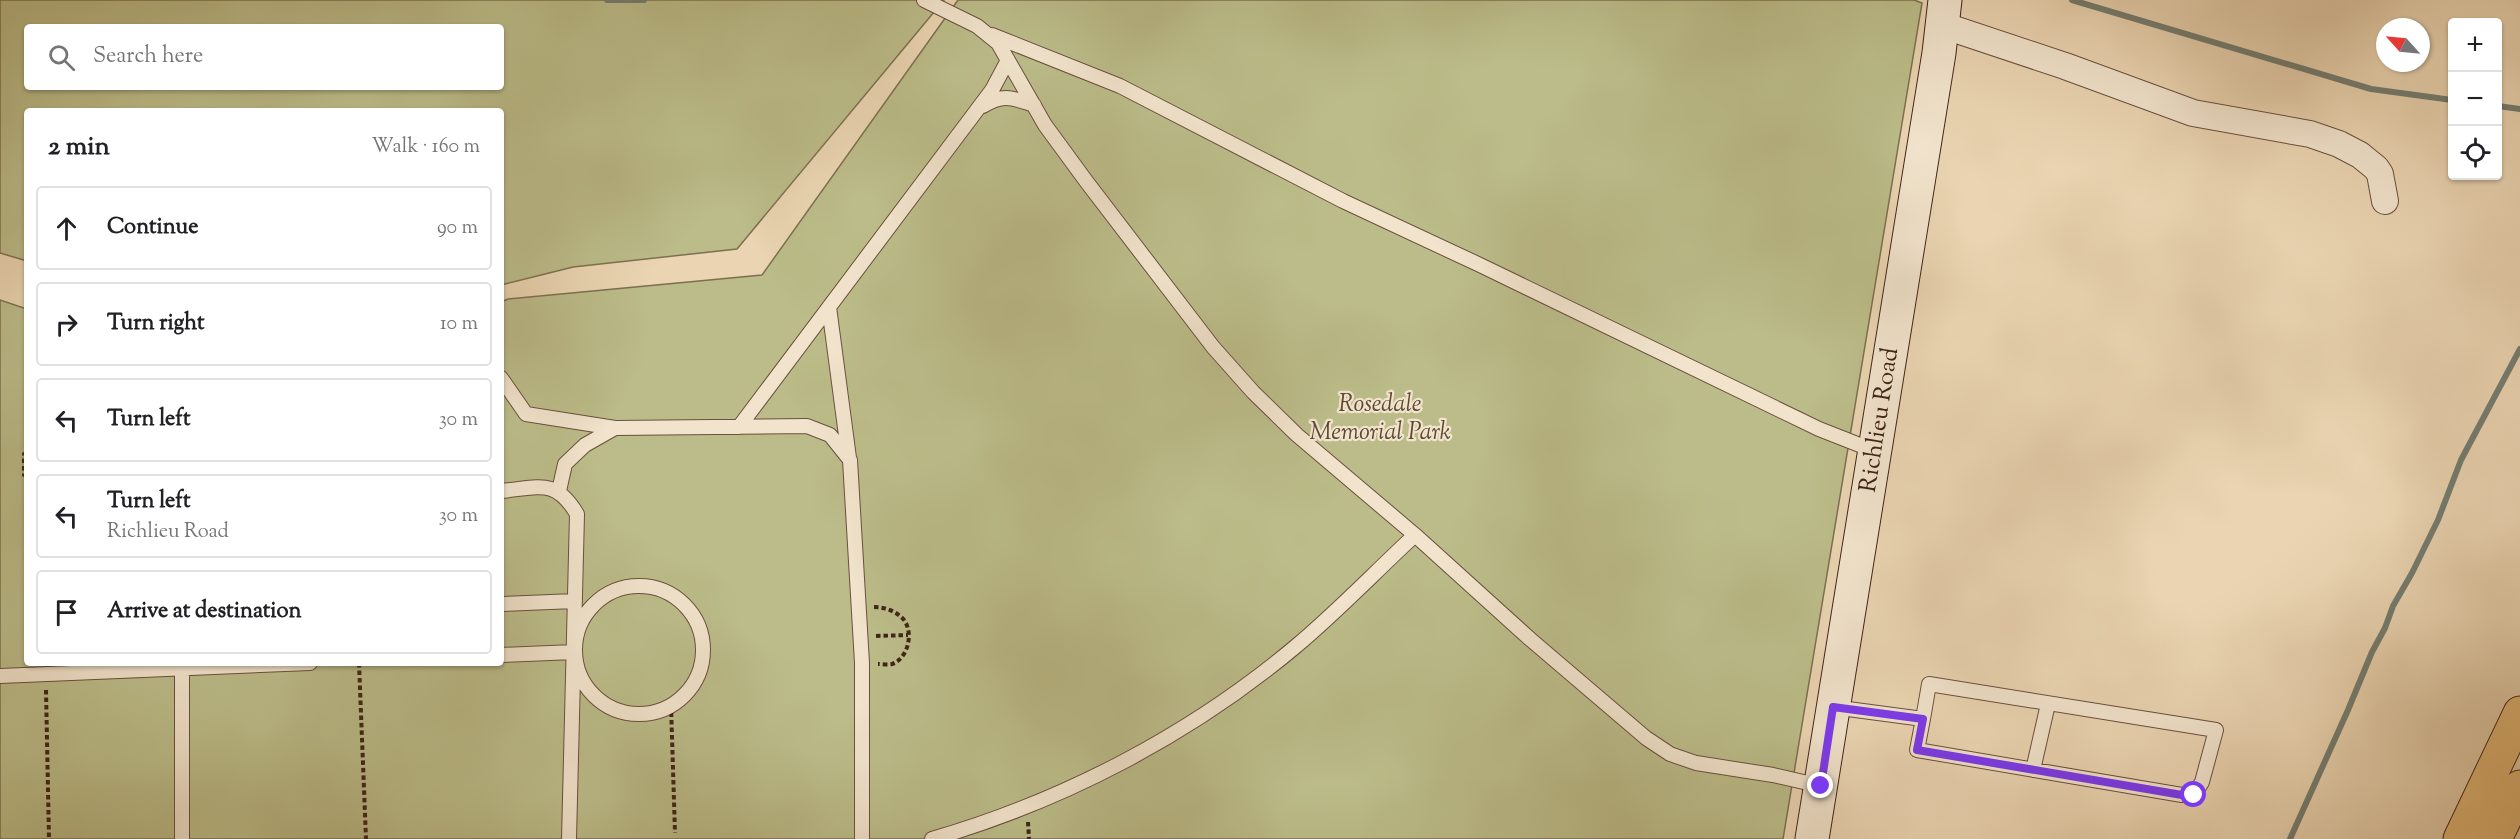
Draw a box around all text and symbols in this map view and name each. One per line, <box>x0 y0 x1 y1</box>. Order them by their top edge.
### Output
north arrow <box>2376 18 2430 72</box>
map controls <box>2448 18 2502 180</box>
button: + <box>2448 18 2502 72</box>
search box <box>24 24 504 90</box>
icon: search <box>45 41 78 74</box>
text: Search here <box>93 41 203 73</box>
button: − <box>2448 72 2502 126</box>
button: locate <box>2448 126 2502 180</box>
text: 2 min <box>48 129 110 166</box>
text: Walk · 160 m <box>371 133 480 162</box>
icon: ahead <box>50 212 83 245</box>
text: Continue <box>107 212 198 244</box>
text: 90 m <box>437 214 478 243</box>
icon: right <box>50 308 83 341</box>
text: Turn right <box>107 308 204 340</box>
text: 10 m <box>440 310 478 339</box>
street label: Richlieu Road <box>1852 345 1908 495</box>
park label: Rosedale Memorial Park <box>1309 388 1451 450</box>
icon: left <box>50 404 83 437</box>
text: Turn left <box>107 404 190 436</box>
text: 30 m <box>439 406 478 435</box>
text: Turn left <box>107 486 190 518</box>
icon: left <box>50 500 83 533</box>
text: 30 m <box>439 502 478 531</box>
text: Richlieu Road <box>107 518 229 547</box>
icon: arrive <box>50 596 83 629</box>
text: Arrive at destination <box>107 596 302 628</box>
route end <box>1807 772 1833 798</box>
route start <box>2180 781 2206 807</box>

